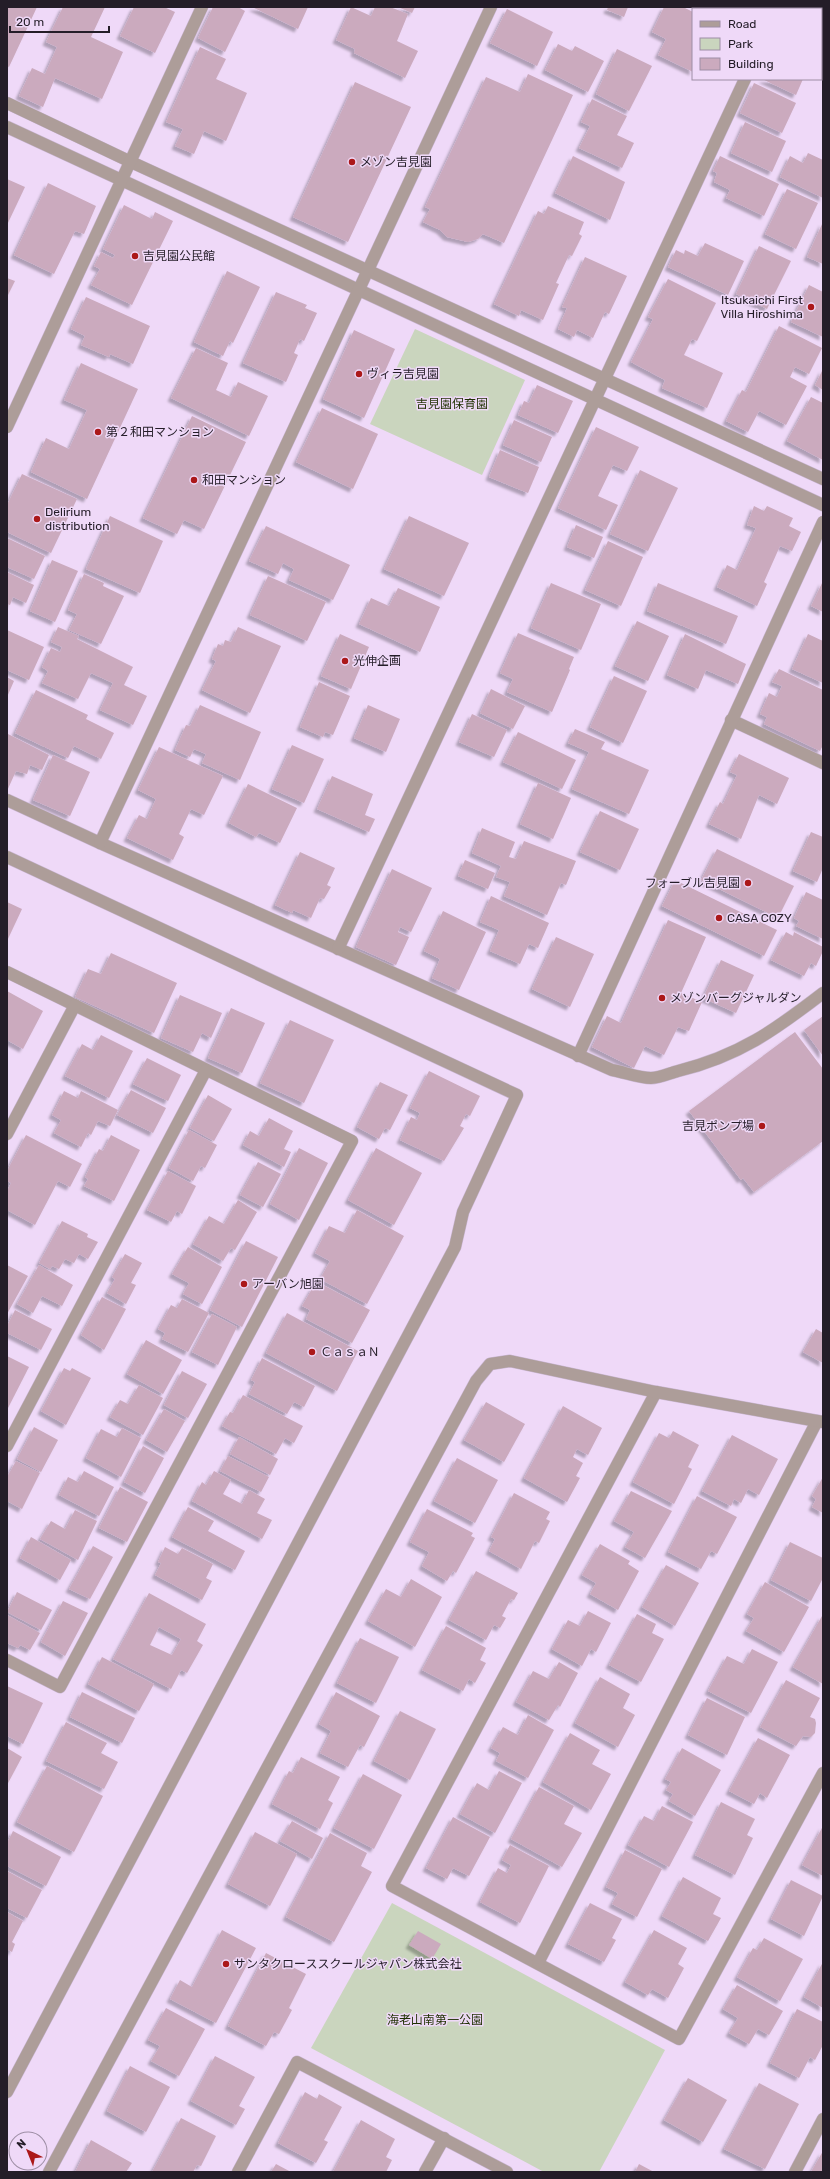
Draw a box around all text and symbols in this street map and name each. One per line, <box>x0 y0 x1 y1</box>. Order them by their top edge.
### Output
scale bar <box>10 8 109 34</box>
legend <box>692 8 822 80</box>
text: 20 m <box>16 15 44 29</box>
text: Road <box>728 17 756 31</box>
text: Park <box>728 37 754 51</box>
text: Building <box>728 57 774 71</box>
place label: メゾン吉見園 <box>360 155 432 169</box>
marker: メゾン吉見園 <box>347 157 357 167</box>
place label: 吉見園公民館 <box>143 249 215 263</box>
marker: 吉見園公民館 <box>130 251 140 261</box>
place label: Itsukaichi First Villa Hiroshima <box>720 293 803 321</box>
marker: Itsukaichi First Villa Hiroshima <box>806 302 816 312</box>
place label: ヴィラ吉見園 <box>367 367 439 381</box>
marker: ヴィラ吉見園 <box>354 369 364 379</box>
park label: 吉見園保育園 <box>416 397 488 411</box>
place label: 第２和田マンション <box>106 425 214 439</box>
marker: 第２和田マンション <box>93 427 103 437</box>
place label: 和田マンション <box>202 473 286 487</box>
marker: 和田マンション <box>189 475 199 485</box>
place label: Delirium distribution <box>45 505 109 533</box>
marker: Delirium distribution <box>32 514 42 524</box>
place label: 光伸企画 <box>353 654 401 668</box>
marker: 光伸企画 <box>340 656 350 666</box>
place label: フォーブル吉見園 <box>645 876 740 890</box>
marker: フォーブル吉見園 <box>743 878 753 888</box>
place label: CASA COZY <box>727 911 792 925</box>
marker: CASA COZY <box>714 913 724 923</box>
place label: メゾンバーグジャルダン <box>670 991 801 1005</box>
marker: メゾンバーグジャルダン <box>657 993 667 1003</box>
place label: 吉見ポンプ場 <box>682 1119 754 1133</box>
marker: 吉見ポンプ場 <box>757 1121 767 1131</box>
place label: アーバン旭園 <box>252 1277 324 1291</box>
marker: アーバン旭園 <box>239 1279 249 1289</box>
place label: ＣａｓａＮ <box>320 1345 380 1359</box>
marker: ＣａｓａＮ <box>307 1347 317 1357</box>
place label: サンタクローススクールジャパン株式会社 <box>234 1957 461 1971</box>
marker: サンタクローススクールジャパン株式会社 <box>221 1959 231 1969</box>
park label: 海老山南第一公園 <box>387 2013 483 2027</box>
north arrow <box>8 2131 48 2171</box>
text: N <box>14 2137 29 2152</box>

